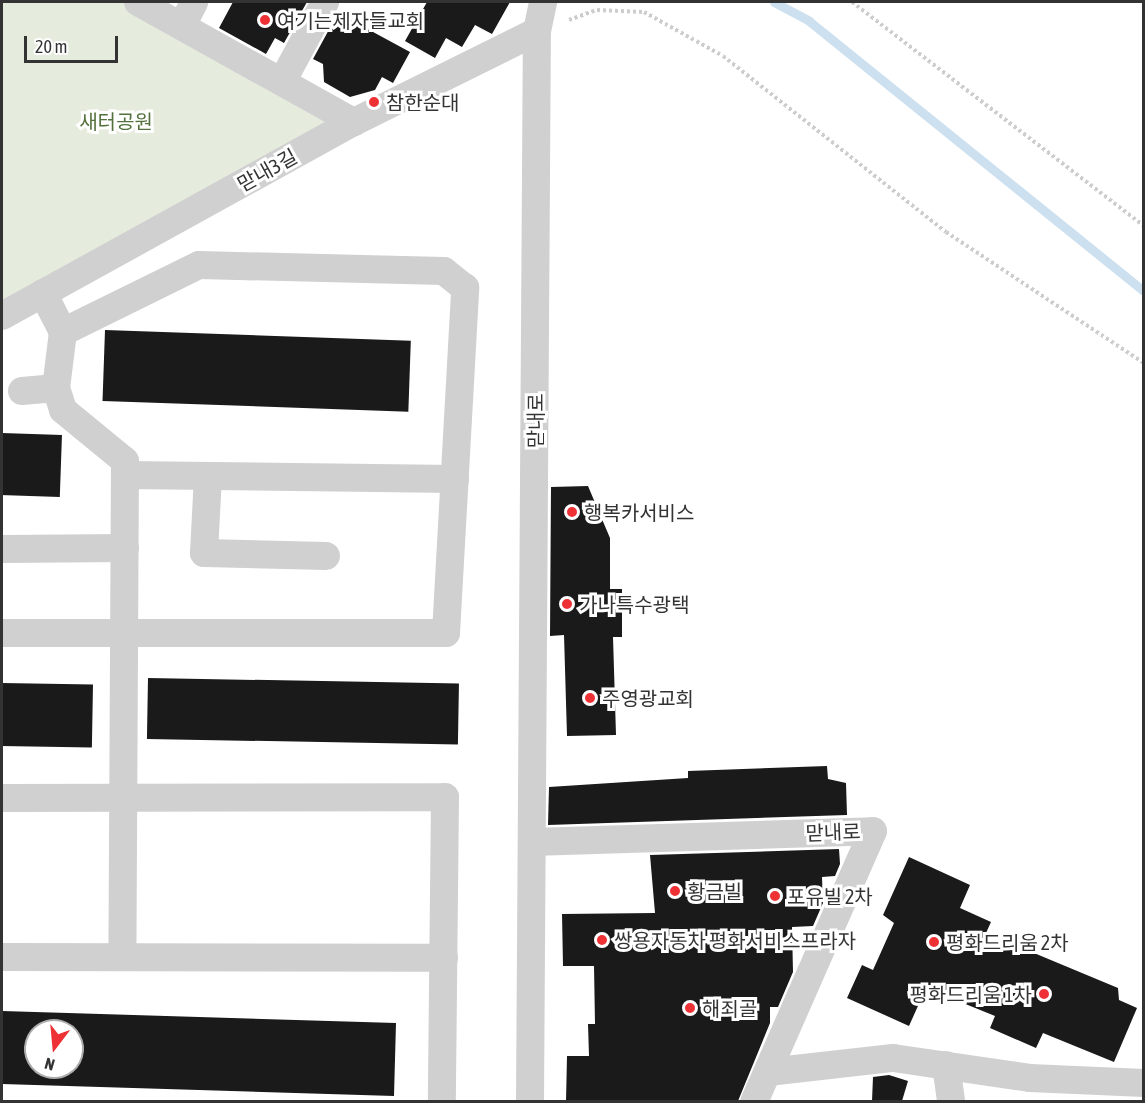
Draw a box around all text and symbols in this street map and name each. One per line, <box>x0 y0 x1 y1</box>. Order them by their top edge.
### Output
place label: 여기는제자들교회 <box>277 8 424 32</box>
marker: 여기는제자들교회 <box>258 13 272 27</box>
scale bar <box>27 24 122 62</box>
text: 20 m <box>35 36 67 57</box>
place label: 참한순대 <box>386 90 460 114</box>
marker: 참한순대 <box>367 95 381 109</box>
park label: 새터공원 <box>79 109 153 133</box>
street label: 맏내3길 <box>233 144 301 196</box>
street label: 맏내로 <box>523 393 547 449</box>
place label: 행복카서비스 <box>584 500 694 524</box>
marker: 행복카서비스 <box>565 505 579 519</box>
place label: 가나특수광택 <box>579 592 689 616</box>
marker: 가나특수광택 <box>560 597 574 611</box>
place label: 주영광교회 <box>602 686 694 710</box>
marker: 주영광교회 <box>583 691 597 705</box>
street label: 맏내로 <box>805 819 861 845</box>
place label: 황금빌 <box>687 879 742 903</box>
marker: 황금빌 <box>668 884 682 898</box>
place label: 포유빌 2차 <box>787 884 873 908</box>
marker: 포유빌 2차 <box>768 889 782 903</box>
place label: 쌍용자동차 평화서비스프라자 <box>614 928 856 952</box>
place label: 평화드리움 2차 <box>946 930 1069 954</box>
marker: 쌍용자동차 평화서비스프라자 <box>595 933 609 947</box>
marker: 평화드리움 2차 <box>927 935 941 949</box>
place label: 평화드리움 1차 <box>909 982 1032 1006</box>
marker: 평화드리움 1차 <box>1037 987 1051 1001</box>
place label: 해죄골 <box>702 996 757 1020</box>
marker: 해죄골 <box>683 1001 697 1015</box>
north arrow <box>24 1019 84 1079</box>
text: N <box>43 1054 57 1074</box>

